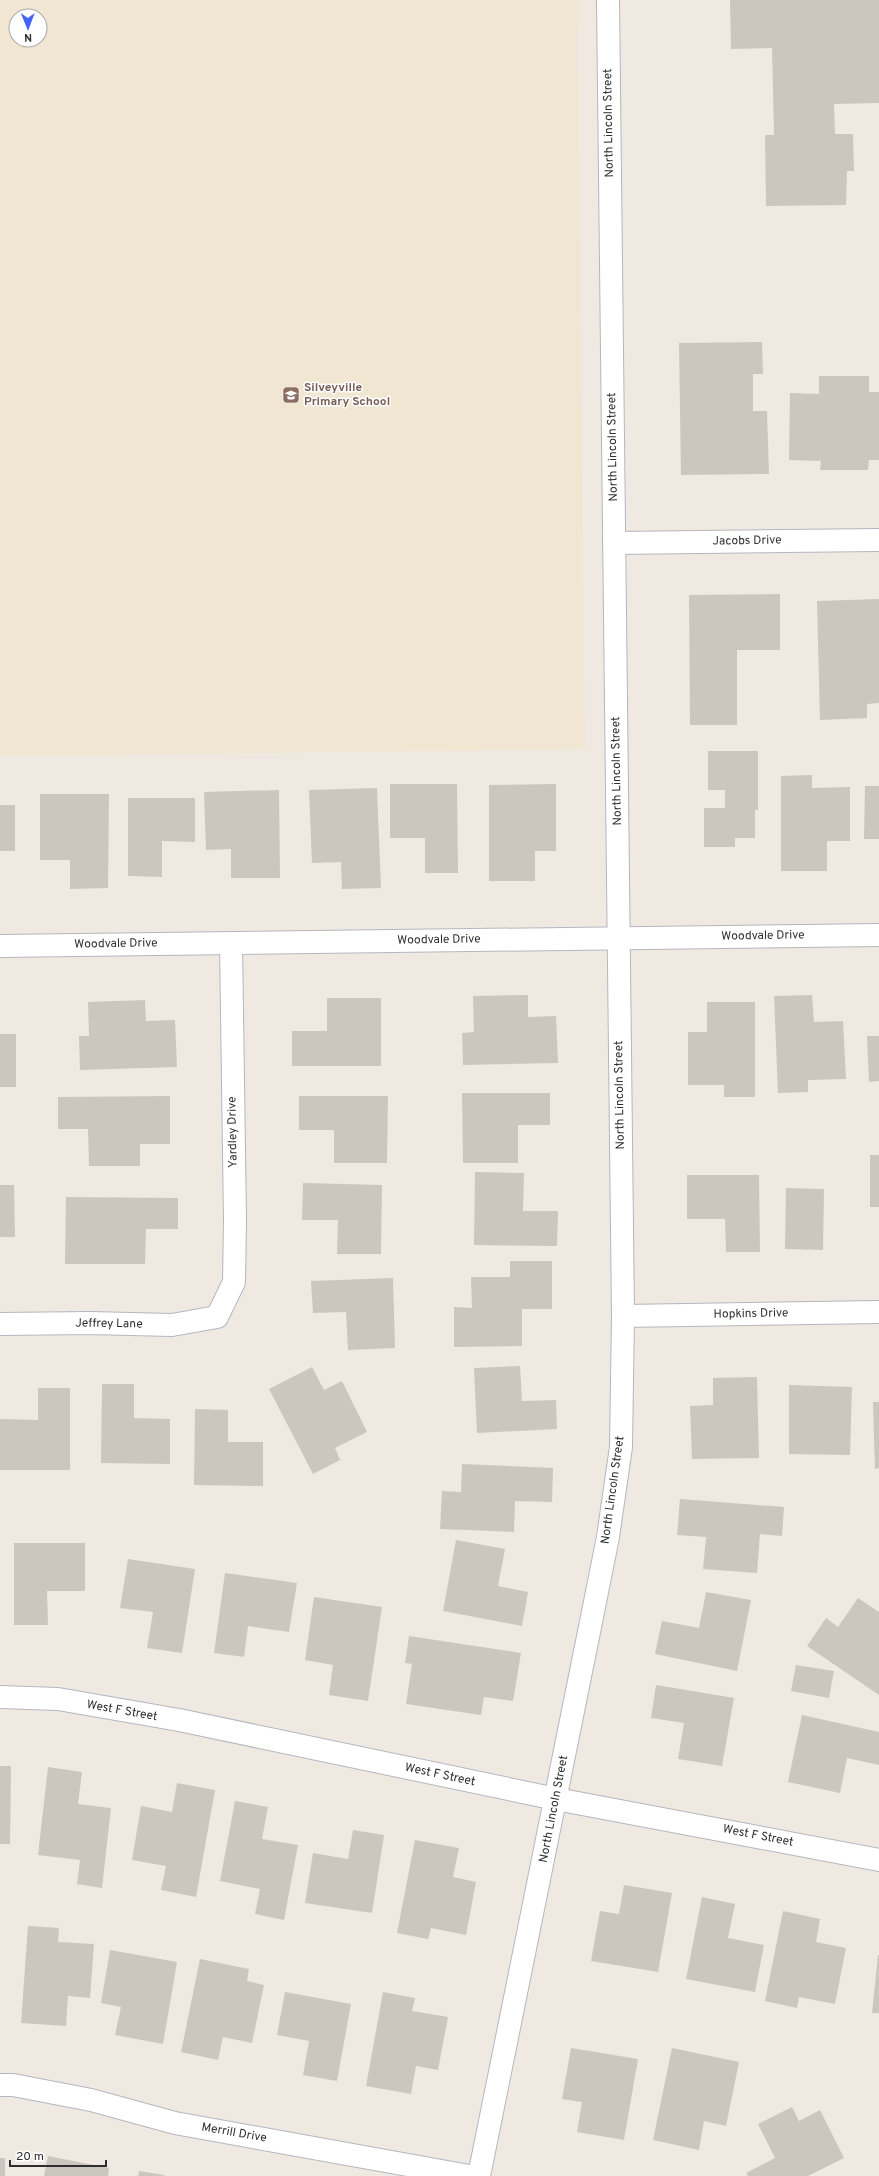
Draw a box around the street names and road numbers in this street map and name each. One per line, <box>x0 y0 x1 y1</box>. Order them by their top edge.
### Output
street label: North Lincoln Street <box>600 68 618 178</box>
street label: North Lincoln Street <box>604 392 622 502</box>
street label: Jacobs Drive <box>712 532 782 550</box>
street label: North Lincoln Street <box>608 716 626 826</box>
street label: Woodvale Drive <box>721 927 805 945</box>
street label: Woodvale Drive <box>397 931 481 949</box>
street label: Woodvale Drive <box>74 935 158 953</box>
street label: North Lincoln Street <box>611 1040 629 1150</box>
street label: Yardley Drive <box>224 1096 242 1168</box>
street label: Hopkins Drive <box>713 1305 789 1323</box>
street label: Jeffrey Lane <box>75 1315 143 1333</box>
street label: North Lincoln Street <box>597 1435 629 1545</box>
street label: West F Street <box>85 1697 159 1725</box>
street label: North Lincoln Street <box>536 1754 572 1864</box>
street label: West F Street <box>403 1760 477 1790</box>
street label: West F Street <box>721 1821 795 1851</box>
street label: Merrill Drive <box>200 2119 268 2147</box>

